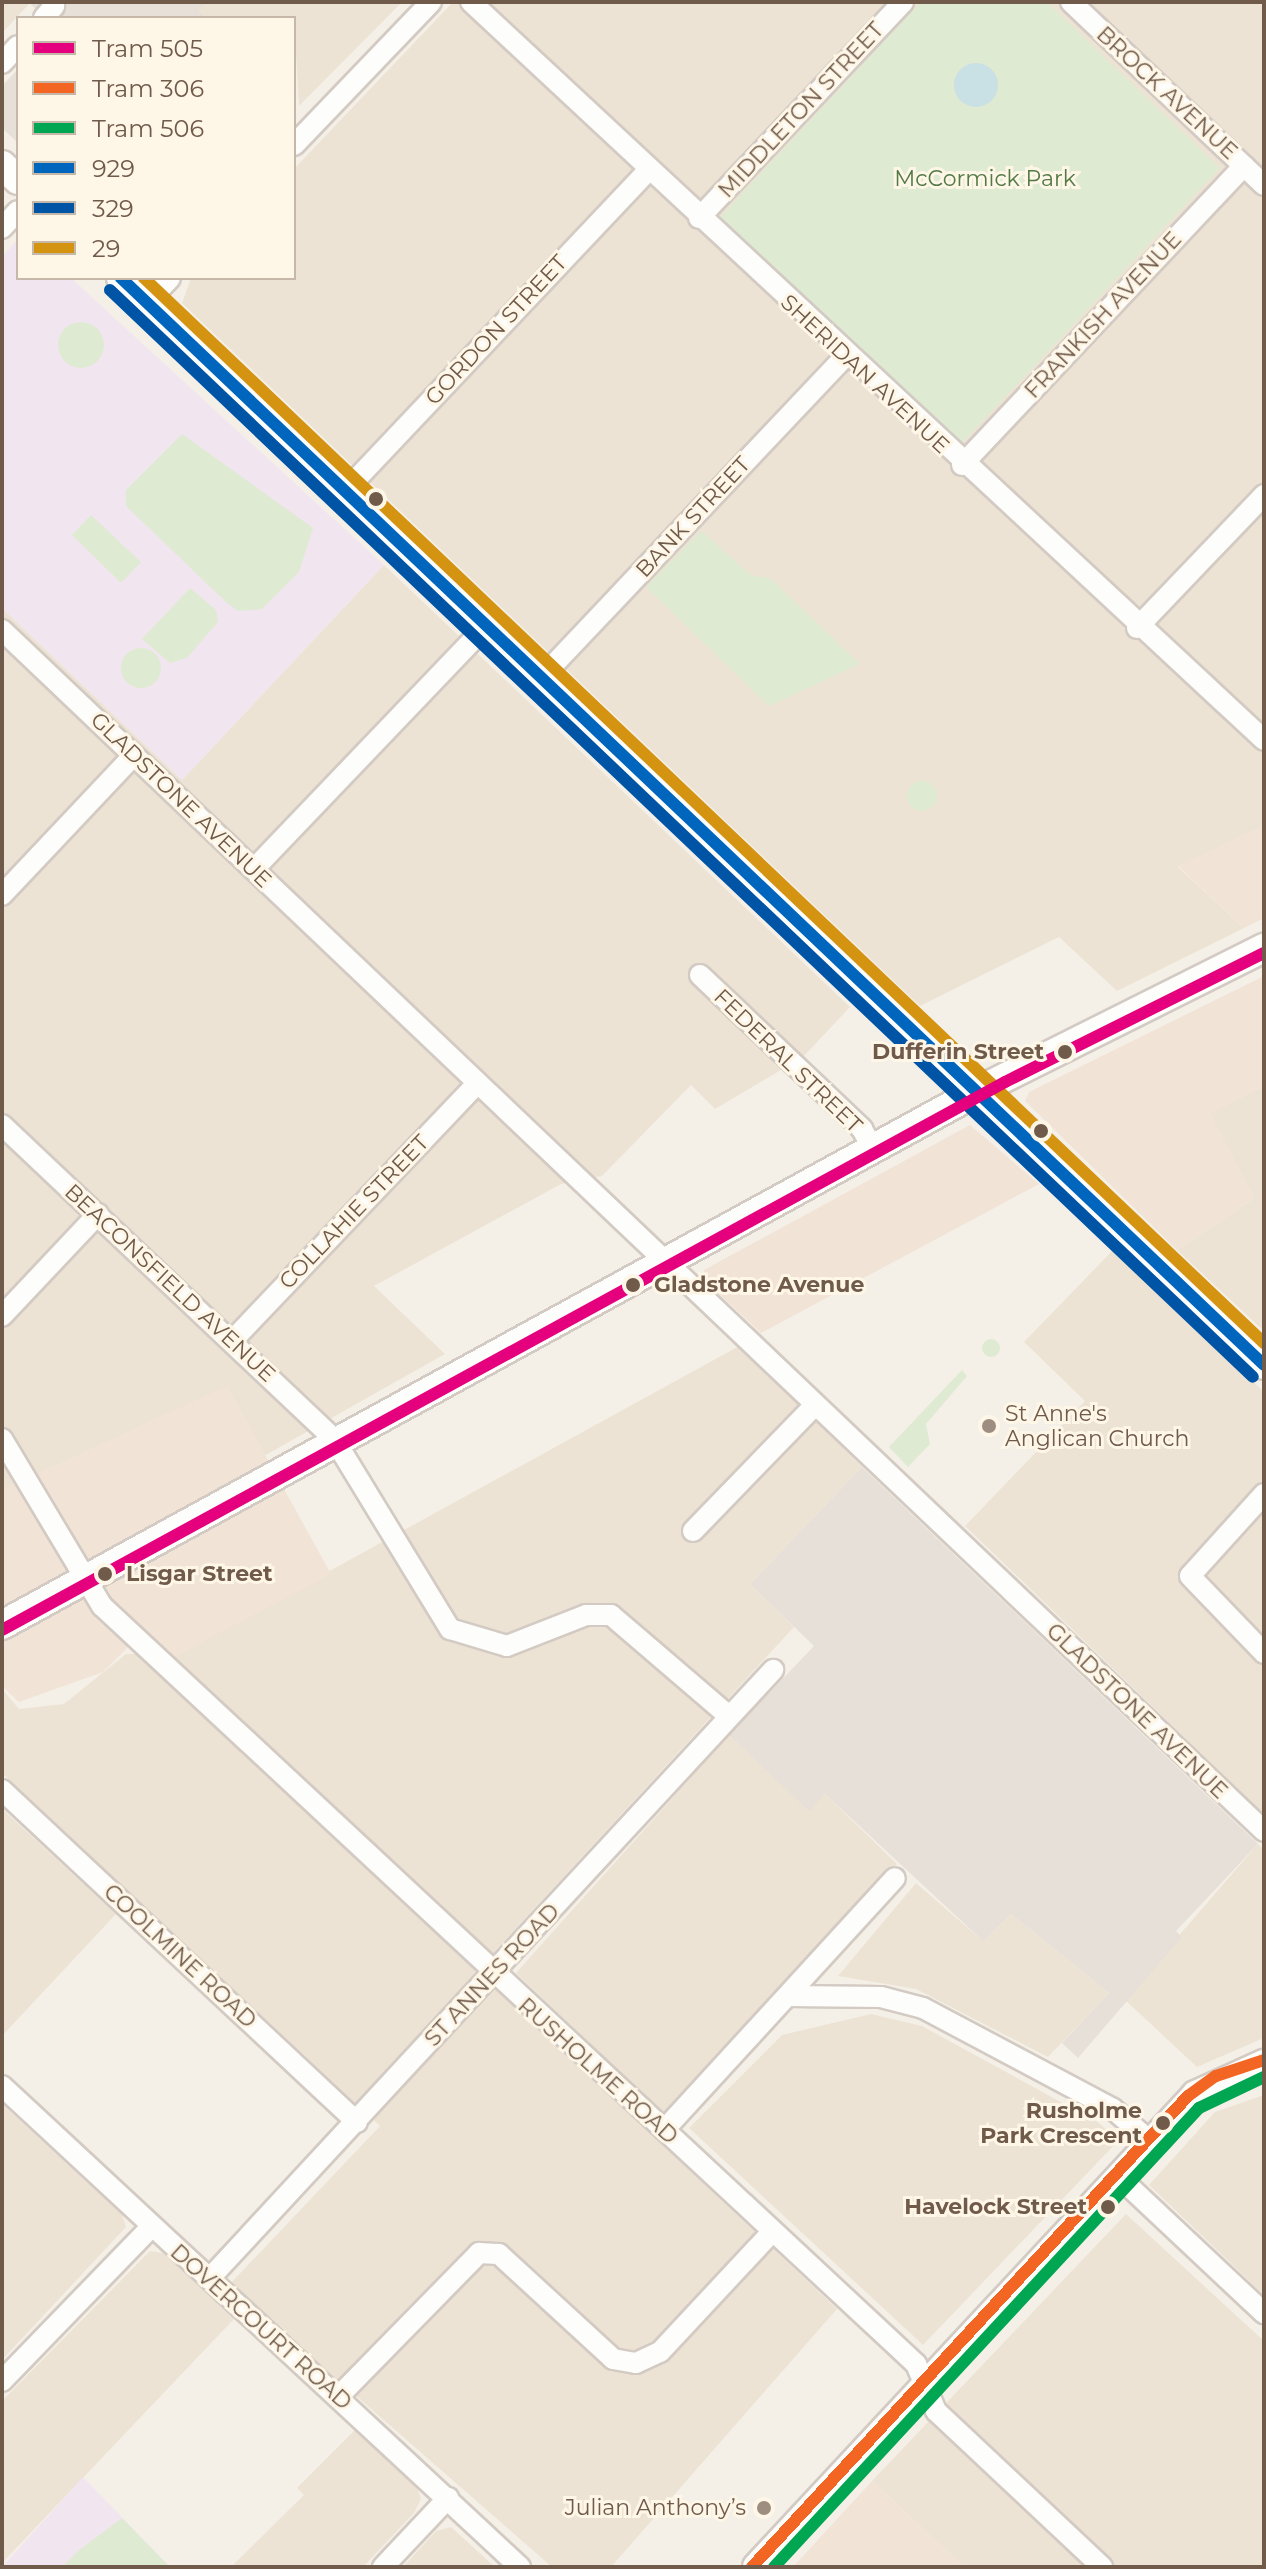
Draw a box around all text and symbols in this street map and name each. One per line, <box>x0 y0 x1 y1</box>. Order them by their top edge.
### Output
legend <box>16 16 296 280</box>
street label: MIDDLETON STREET <box>713 17 889 203</box>
street label: BROCK AVENUE <box>1091 21 1243 165</box>
text: Tram 505 <box>92 34 203 63</box>
text: Tram 306 <box>92 74 204 103</box>
text: Tram 506 <box>92 114 204 143</box>
text: 929 <box>92 154 135 183</box>
park label: McCormick Park <box>894 166 1076 192</box>
text: 329 <box>92 194 134 223</box>
street label: FRANKISH AVENUE <box>1019 226 1187 404</box>
text: 29 <box>92 234 120 263</box>
street label: GORDON STREET <box>420 249 572 411</box>
street label: SHERIDAN AVENUE <box>775 289 955 459</box>
street label: BANK STREET <box>630 451 756 583</box>
unlabelled marker <box>368 491 384 507</box>
street label: GLADSTONE AVENUE <box>85 707 277 893</box>
street label: FEDERAL STREET <box>708 983 868 1139</box>
marker: Dufferin Street <box>1051 1038 1079 1066</box>
place label: Dufferin Street <box>872 1039 1044 1065</box>
unlabelled marker <box>1033 1123 1049 1139</box>
street label: COLLAHIE STREET <box>274 1129 434 1295</box>
street label: BEACONSFIELD AVENUE <box>59 1178 281 1388</box>
marker: Gladstone Avenue <box>619 1271 647 1299</box>
place label: Gladstone Avenue <box>654 1272 864 1298</box>
place label: St Anne's Anglican Church <box>1005 1400 1189 1452</box>
marker: St Anne's Anglican Church <box>980 1417 998 1435</box>
marker: Lisgar Street <box>91 1560 119 1588</box>
place label: Lisgar Street <box>126 1561 273 1587</box>
street label: GLADSTONE AVENUE <box>1041 1618 1233 1804</box>
street label: COOLMINE ROAD <box>98 1879 262 2033</box>
street label: ST ANNES ROAD <box>419 1898 565 2052</box>
street label: RUSHOLME ROAD <box>513 1992 683 2150</box>
place label: Rusholme Park Crescent <box>980 2097 1142 2148</box>
marker: Rusholme Park Crescent <box>1149 2109 1177 2137</box>
marker: Havelock Street <box>1094 2193 1122 2221</box>
place label: Havelock Street <box>904 2194 1087 2220</box>
street label: DOVERCOURT ROAD <box>165 2239 357 2415</box>
place label: Julian Anthony’s <box>565 2495 746 2521</box>
marker: Julian Anthony’s <box>753 2497 775 2519</box>

